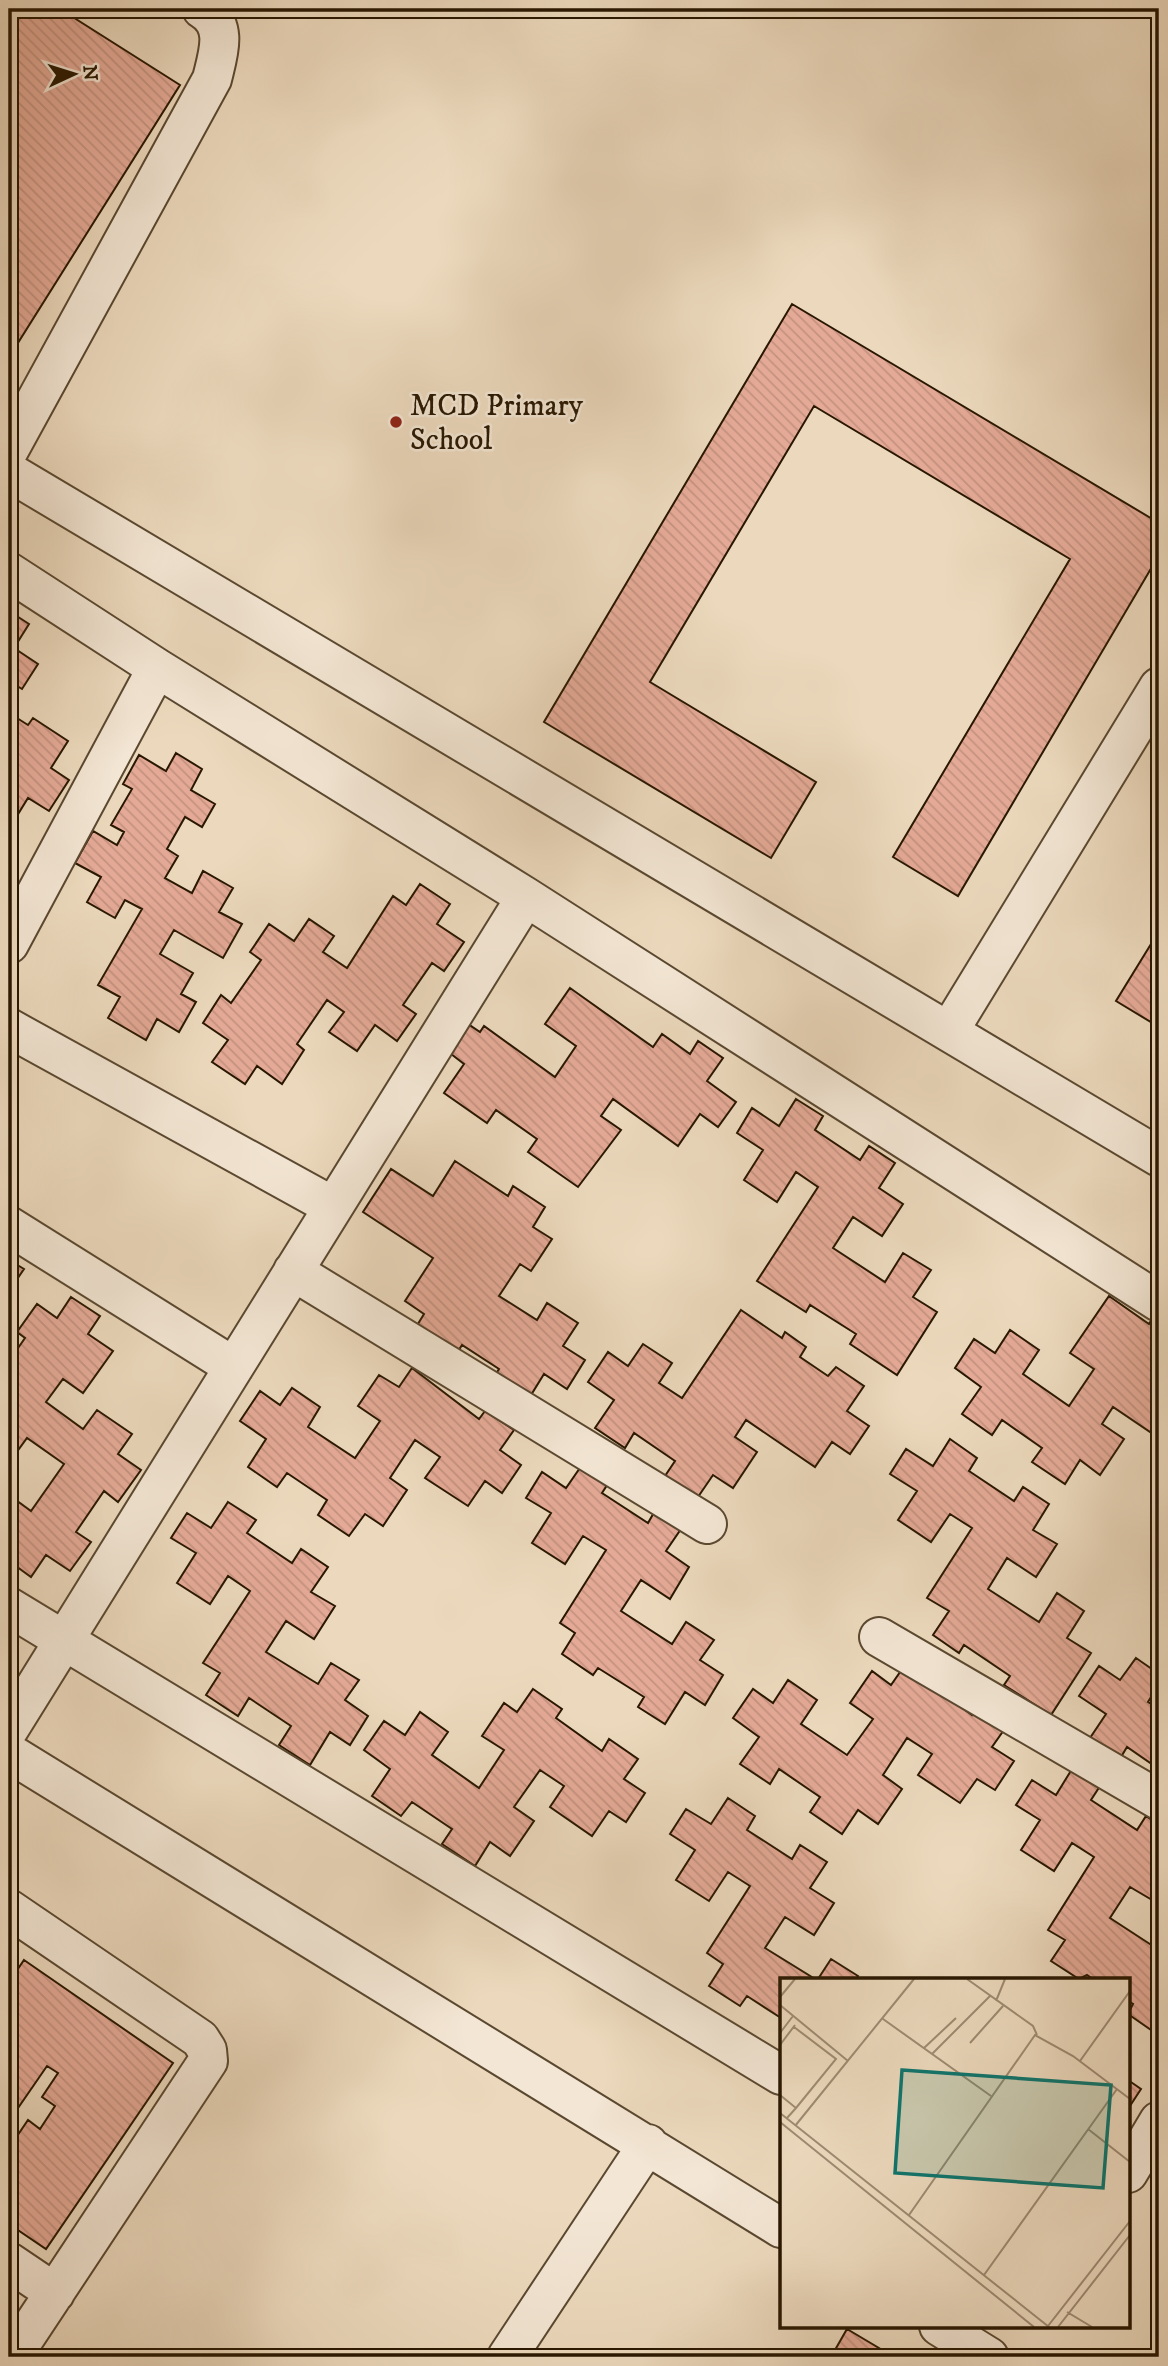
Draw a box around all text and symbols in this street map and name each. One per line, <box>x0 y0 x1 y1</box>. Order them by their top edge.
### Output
north arrow <box>38 38 108 108</box>
text: N <box>77 64 102 82</box>
place label: MCD Primary School <box>410 388 584 459</box>
marker: MCD Primary School <box>388 414 404 430</box>
inset map <box>780 1978 1130 2328</box>

